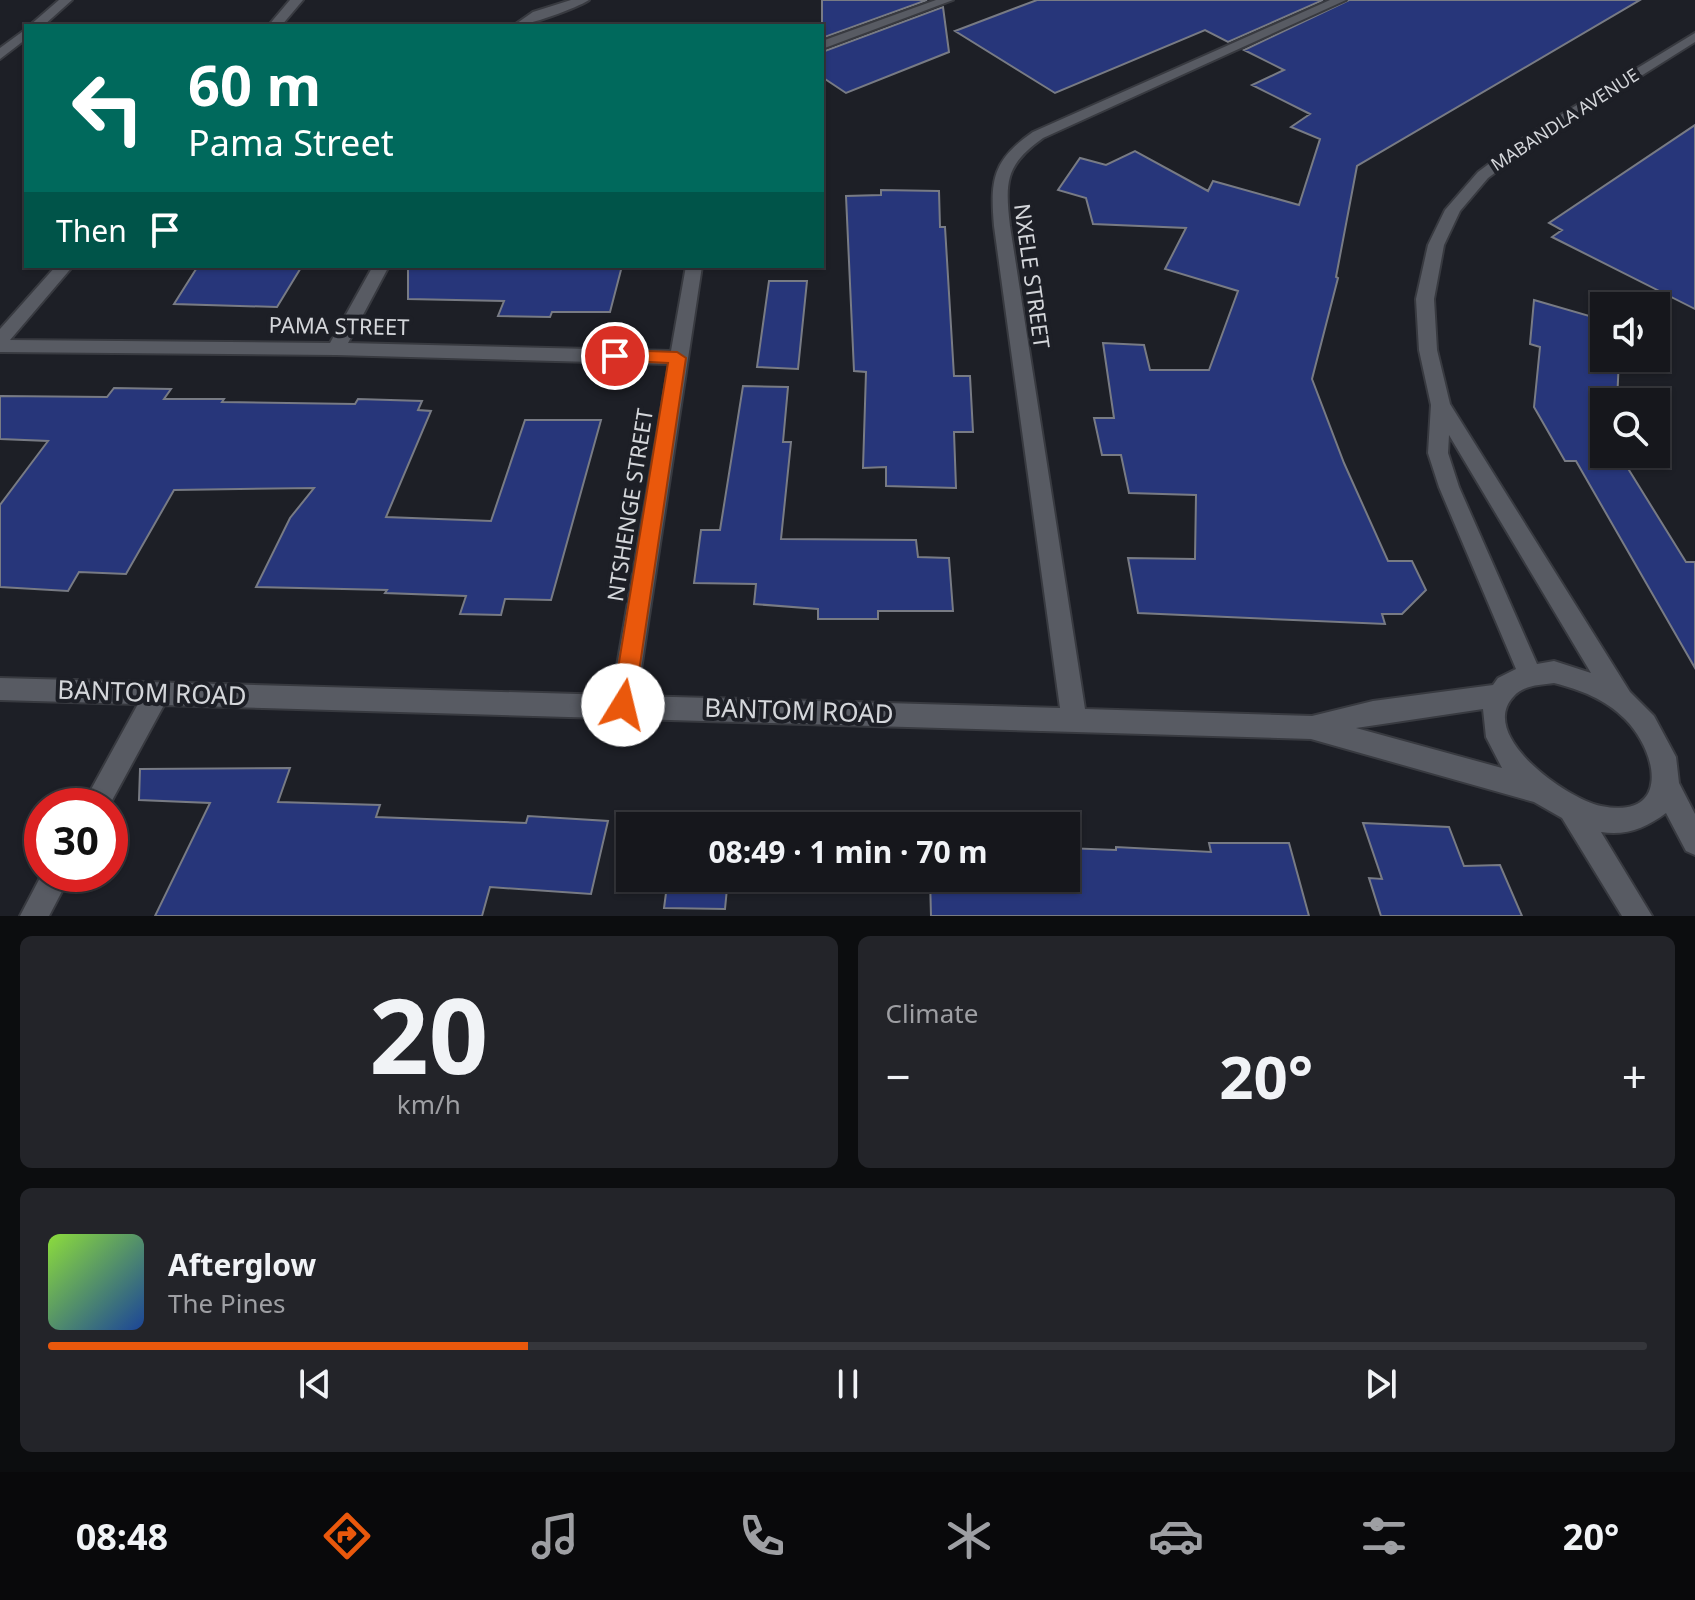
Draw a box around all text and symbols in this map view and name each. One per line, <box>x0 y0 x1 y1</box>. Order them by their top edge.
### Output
text: 60 m <box>188 46 321 122</box>
icon: left <box>56 56 160 160</box>
street label: MABANDLA AVENUE <box>1486 62 1643 176</box>
text: Pama Street <box>188 118 394 167</box>
street label: NXELE STREET <box>1008 201 1058 350</box>
icon: arrive <box>143 208 187 252</box>
text: Then <box>56 210 127 251</box>
map controls <box>1590 292 1670 468</box>
button: sound <box>1590 292 1670 372</box>
street label: PAMA STREET <box>268 309 410 341</box>
pin <box>581 322 649 390</box>
icon: arrive <box>593 334 637 378</box>
button: search <box>1590 388 1670 468</box>
street label: NTSHENGE STREET <box>599 406 659 603</box>
position arrow <box>581 663 665 747</box>
street label: BANTOM ROAD <box>57 671 247 713</box>
street label: BANTOM ROAD <box>704 689 894 731</box>
speed limit sign: 30 <box>24 788 128 892</box>
text: 08:49 · 1 min · 70 m <box>708 831 988 872</box>
text: 20 <box>369 963 488 1104</box>
text: Climate <box>886 995 978 1031</box>
text: 20° <box>1219 1035 1313 1117</box>
text: − <box>886 1046 911 1106</box>
text: + <box>1622 1046 1647 1106</box>
text: km/h <box>397 1086 461 1122</box>
text: Afterglow <box>168 1244 316 1285</box>
text: The Pines <box>168 1285 286 1321</box>
icon: previous <box>293 1362 337 1406</box>
icon: pause <box>826 1362 870 1406</box>
icon: next <box>1359 1362 1403 1406</box>
icon: directions <box>319 1508 375 1564</box>
icon: music <box>527 1508 583 1564</box>
icon: phone <box>734 1508 790 1564</box>
icon: climate <box>941 1508 997 1564</box>
icon: car <box>1148 1508 1204 1564</box>
icon: filters <box>1356 1508 1412 1564</box>
text: 08:48 <box>76 1512 168 1561</box>
text: 20° <box>1563 1512 1619 1561</box>

